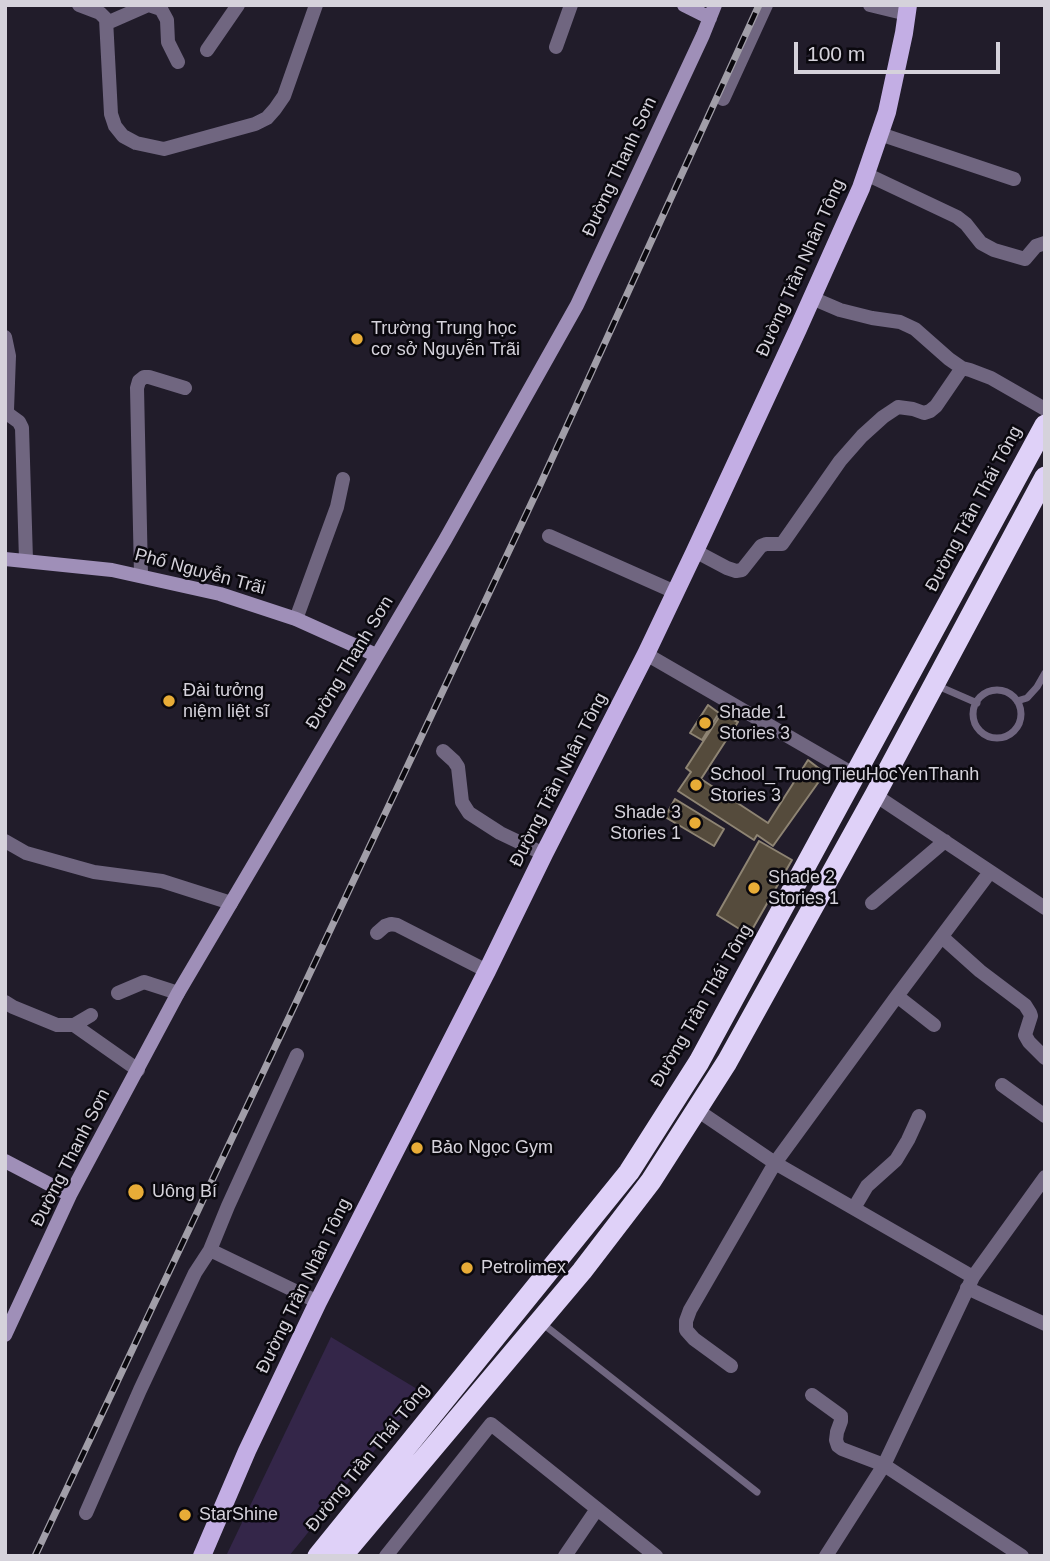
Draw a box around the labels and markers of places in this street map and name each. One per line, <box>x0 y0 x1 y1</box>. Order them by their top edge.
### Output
place label: Trường Trung học cơ sở Nguyễn Trãi <box>371 318 520 360</box>
marker: Trường Trung học cơ sở Nguyễn Trãi <box>349 331 365 347</box>
place label: Đài tưởng niệm liệt sĩ <box>183 680 269 722</box>
marker: Đài tưởng niệm liệt sĩ <box>161 693 177 709</box>
place label: Shade 1 Stories 3 <box>719 702 790 744</box>
marker: Shade 1 Stories 3 <box>697 715 713 731</box>
place label: School_TruongTieuHocYenThanh Stories 3 <box>710 764 979 806</box>
marker: School_TruongTieuHocYenThanh Stories 3 <box>688 777 704 793</box>
place label: Shade 3 Stories 1 <box>610 802 681 844</box>
marker: Shade 3 Stories 1 <box>687 815 703 831</box>
place label: Shade 2 Stories 1 <box>768 867 839 910</box>
marker: Shade 2 Stories 1 <box>746 880 762 896</box>
place label: Bảo Ngọc Gym <box>431 1137 553 1159</box>
marker: Bảo Ngọc Gym <box>409 1140 425 1156</box>
place label: Uông Bí <box>152 1181 217 1203</box>
marker: Uông Bí <box>126 1182 146 1202</box>
place label: Petrolimex <box>481 1257 566 1279</box>
marker: Petrolimex <box>459 1260 475 1276</box>
place label: StarShine <box>199 1504 278 1526</box>
marker: StarShine <box>177 1507 193 1523</box>

